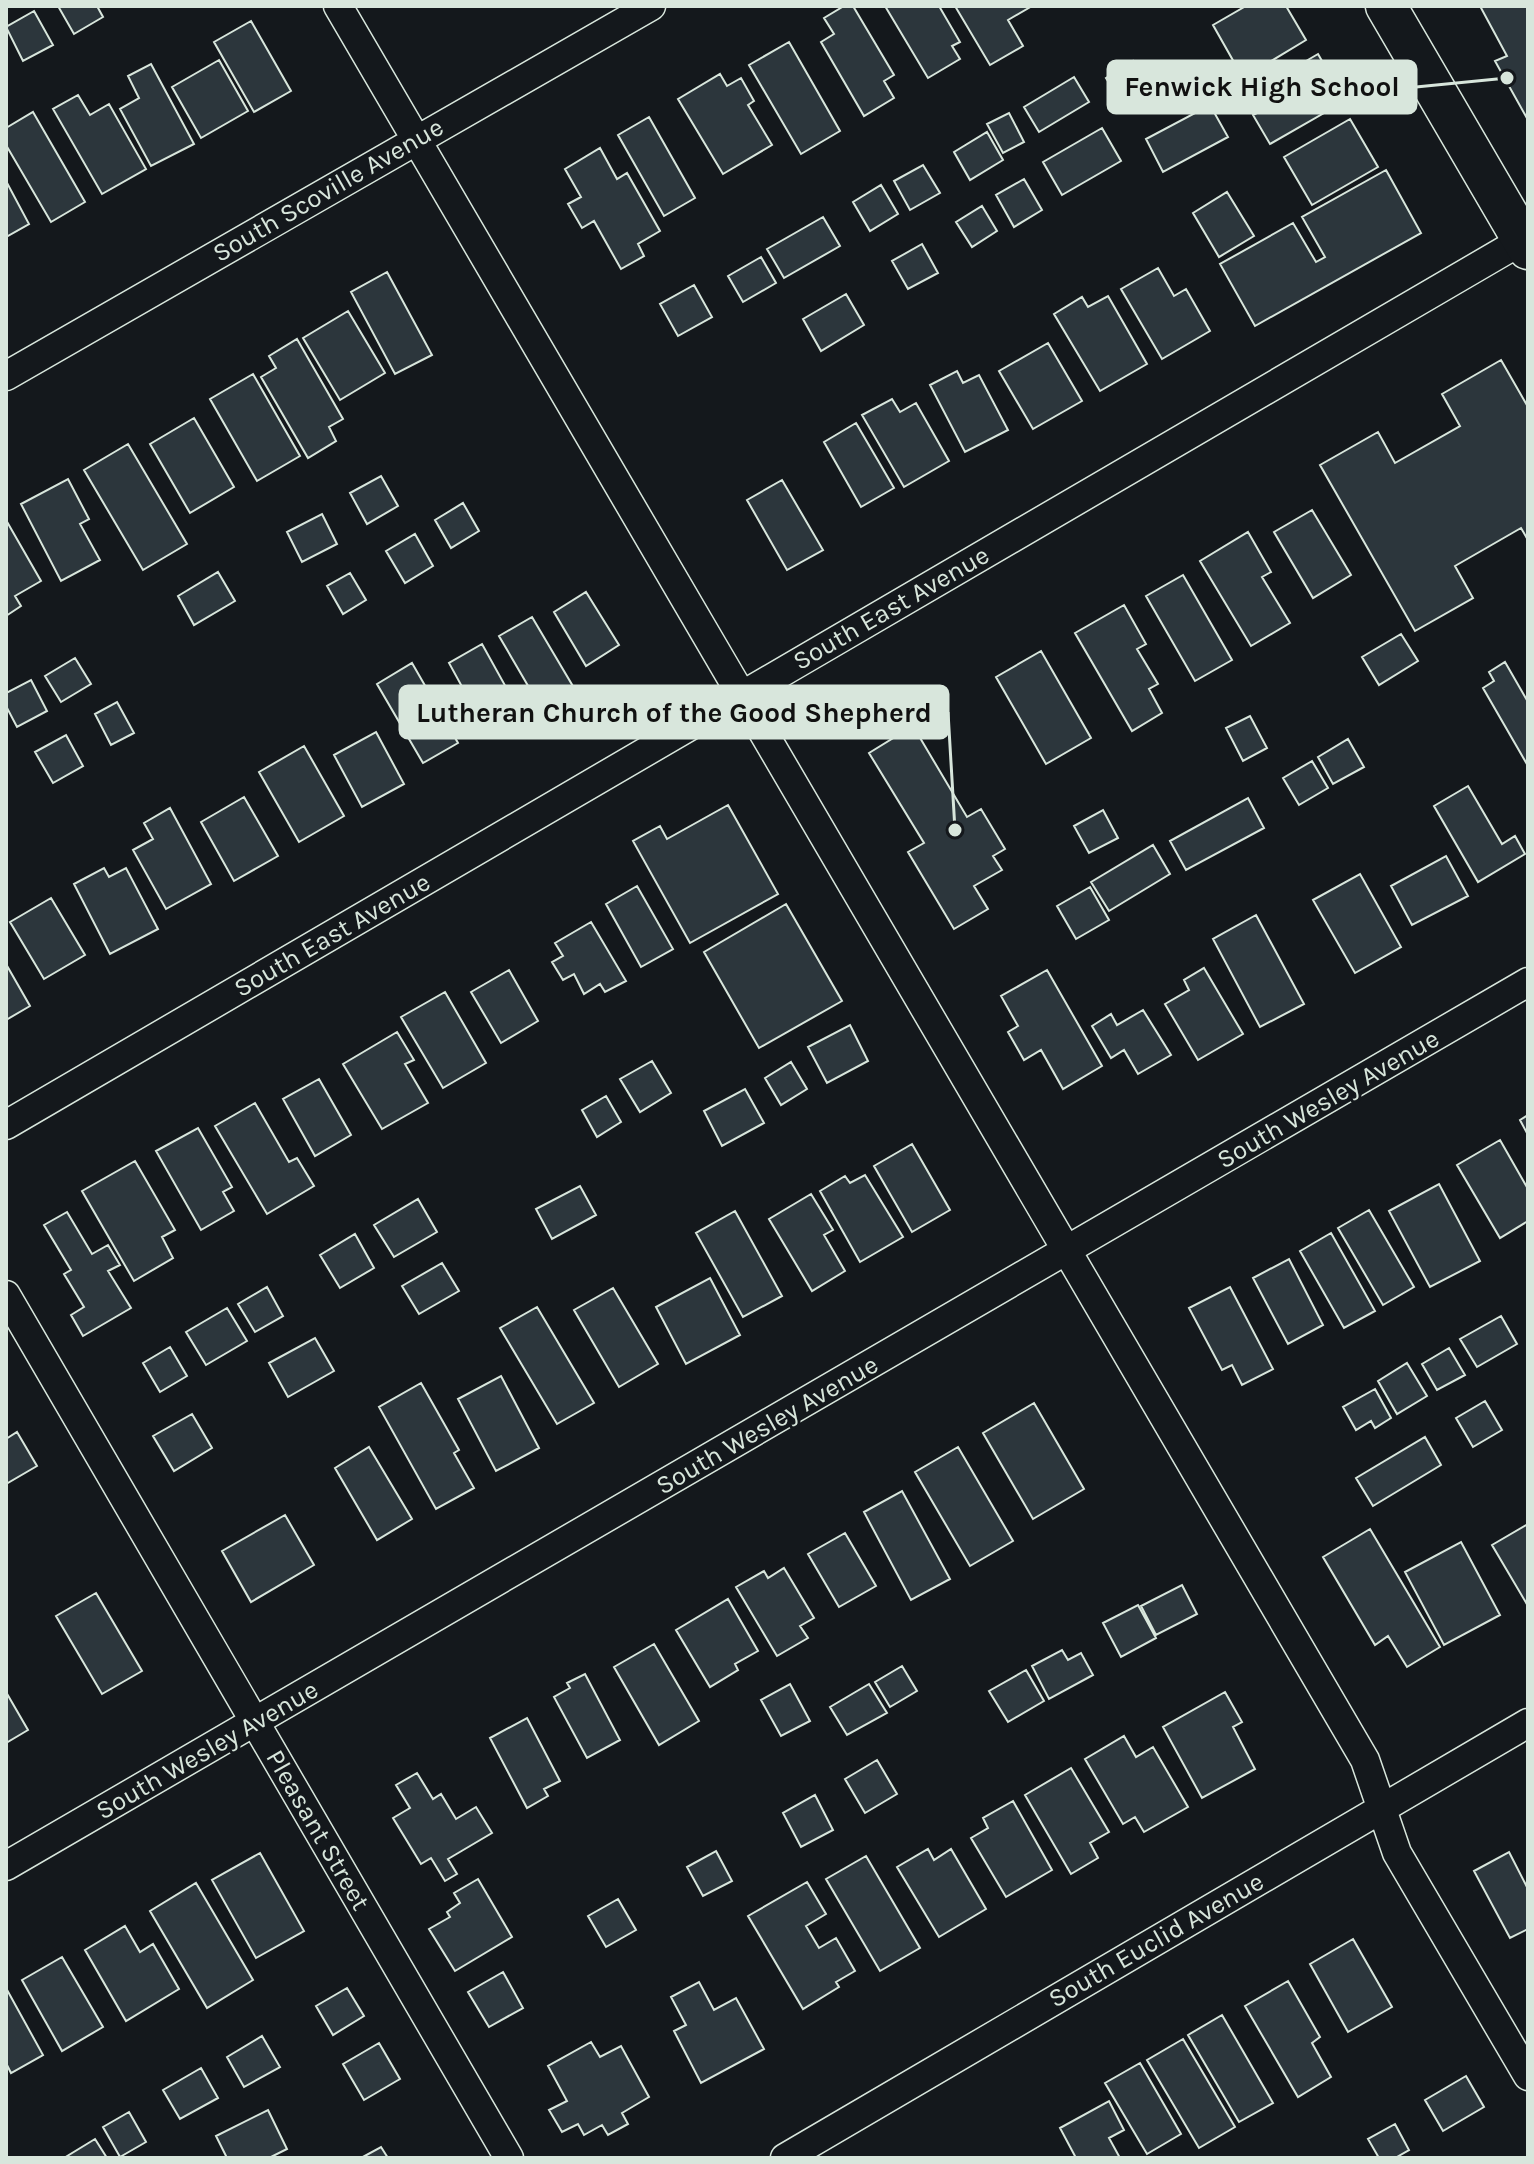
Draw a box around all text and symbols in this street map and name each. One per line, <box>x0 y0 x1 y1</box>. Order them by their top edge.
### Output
callout: Fenwick High School <box>1108 61 1416 113</box>
text: Fenwick High School <box>1124 70 1400 103</box>
street label: South Scoville Avenue <box>207 111 449 269</box>
street label: South East Avenue <box>787 539 995 677</box>
callout: Lutheran Church of the Good Shepherd <box>400 686 948 738</box>
text: Lutheran Church of the Good Shepherd <box>416 696 932 729</box>
street label: South East Avenue <box>228 866 436 1004</box>
street label: South Wesley Avenue <box>1211 1023 1445 1175</box>
street label: South Wesley Avenue <box>650 1349 884 1501</box>
street label: South Wesley Avenue <box>90 1674 324 1826</box>
street label: Pleasant Street <box>259 1744 377 1916</box>
street label: South Euclid Avenue <box>1043 1866 1269 2014</box>

